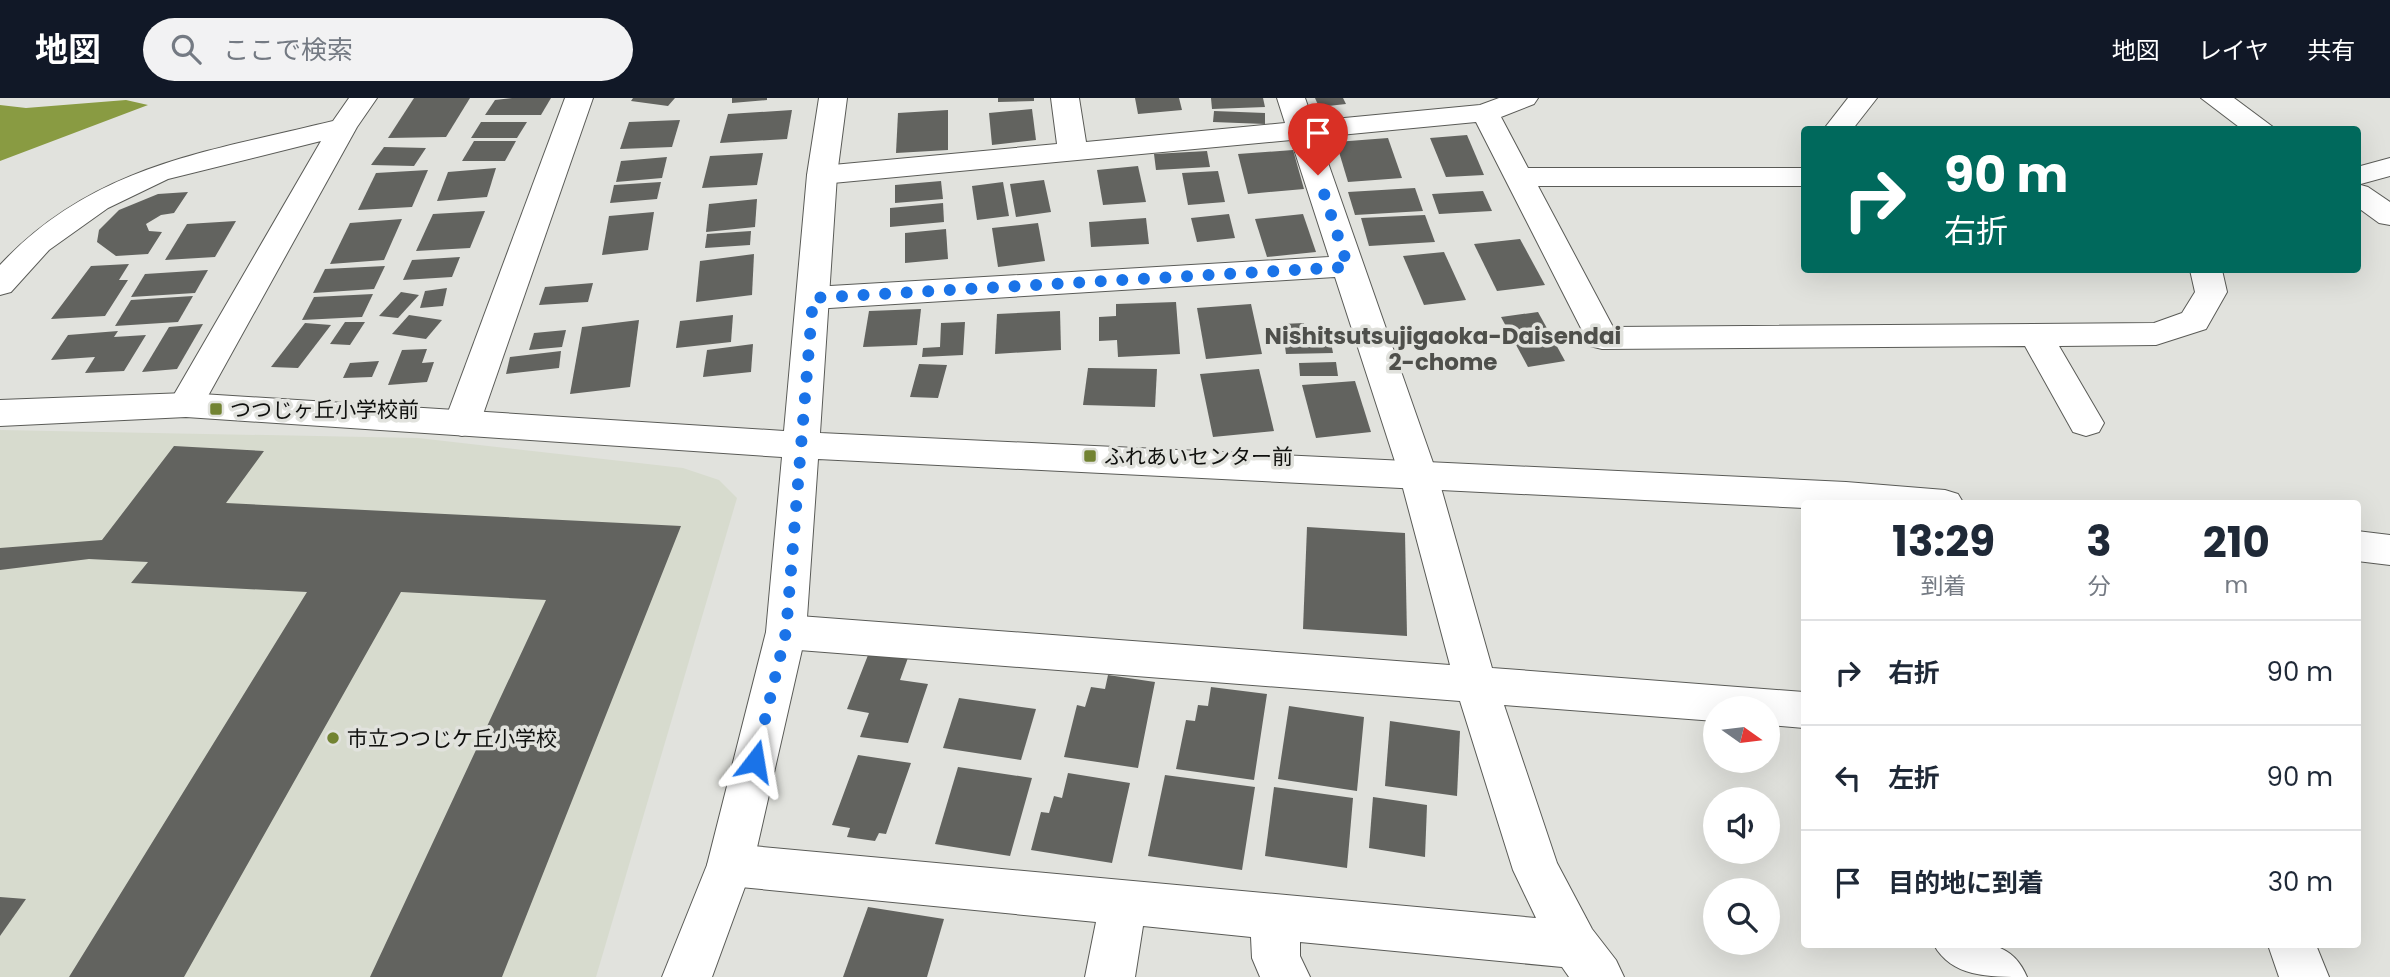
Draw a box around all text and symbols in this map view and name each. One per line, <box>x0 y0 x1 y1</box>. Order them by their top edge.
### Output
search box <box>143 18 633 81</box>
text: 地図 <box>35 26 101 73</box>
icon: search <box>167 30 205 68</box>
text: ここで検索 <box>223 32 353 68</box>
text: 地図 <box>2112 34 2160 67</box>
text: レイヤ <box>2198 34 2269 67</box>
text: 共有 <box>2307 34 2355 67</box>
pin <box>1288 103 1348 175</box>
icon: arrive <box>1299 114 1337 152</box>
text: 90 m <box>1944 141 2068 209</box>
icon: right <box>1829 154 1920 245</box>
text: 右折 <box>1944 208 2008 253</box>
district label: Nishitsutsujigaoka-Daisendai 2-chome <box>1265 320 1621 378</box>
place label: つつじヶ丘小学校前 <box>230 395 419 424</box>
marker: つつじヶ丘小学校前 <box>208 401 224 417</box>
place label: ふれあいセンター前 <box>1104 442 1293 471</box>
marker: ふれあいセンター前 <box>1082 448 1098 464</box>
text: 13:29 <box>1892 512 1995 571</box>
text: 3 <box>2086 512 2112 571</box>
text: 210 <box>2203 513 2270 572</box>
text: m <box>2224 569 2248 601</box>
text: 到着 <box>1921 570 1967 602</box>
text: 分 <box>2087 570 2110 602</box>
icon: right <box>1829 654 1867 692</box>
text: 90 m <box>2267 654 2333 690</box>
text: 右折 <box>1888 655 1940 691</box>
north arrow <box>1703 696 1780 774</box>
map controls <box>1703 696 1780 955</box>
place label: 市立つつじケ丘小学校 <box>347 724 557 753</box>
position arrow <box>718 724 792 798</box>
marker: 市立つつじケ丘小学校 <box>325 730 341 746</box>
icon: left <box>1829 759 1867 797</box>
text: 90 m <box>2267 759 2333 795</box>
text: 左折 <box>1888 760 1940 796</box>
button: sound <box>1703 787 1780 864</box>
icon: arrive <box>1829 864 1867 902</box>
text: 30 m <box>2268 864 2333 900</box>
text: 目的地に到着 <box>1888 865 2044 901</box>
button: search <box>1703 878 1780 955</box>

